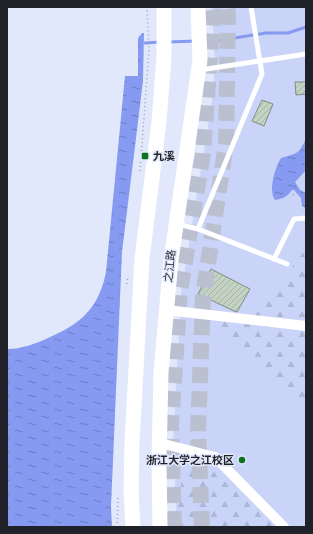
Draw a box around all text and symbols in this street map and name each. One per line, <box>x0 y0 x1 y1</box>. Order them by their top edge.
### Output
place label: 九溪 <box>153 150 175 163</box>
marker: 九溪 <box>140 151 150 161</box>
street label: 之江路 <box>162 249 178 283</box>
place label: 浙江大学之江校区 <box>146 454 234 467</box>
marker: 浙江大学之江校区 <box>237 455 247 465</box>

